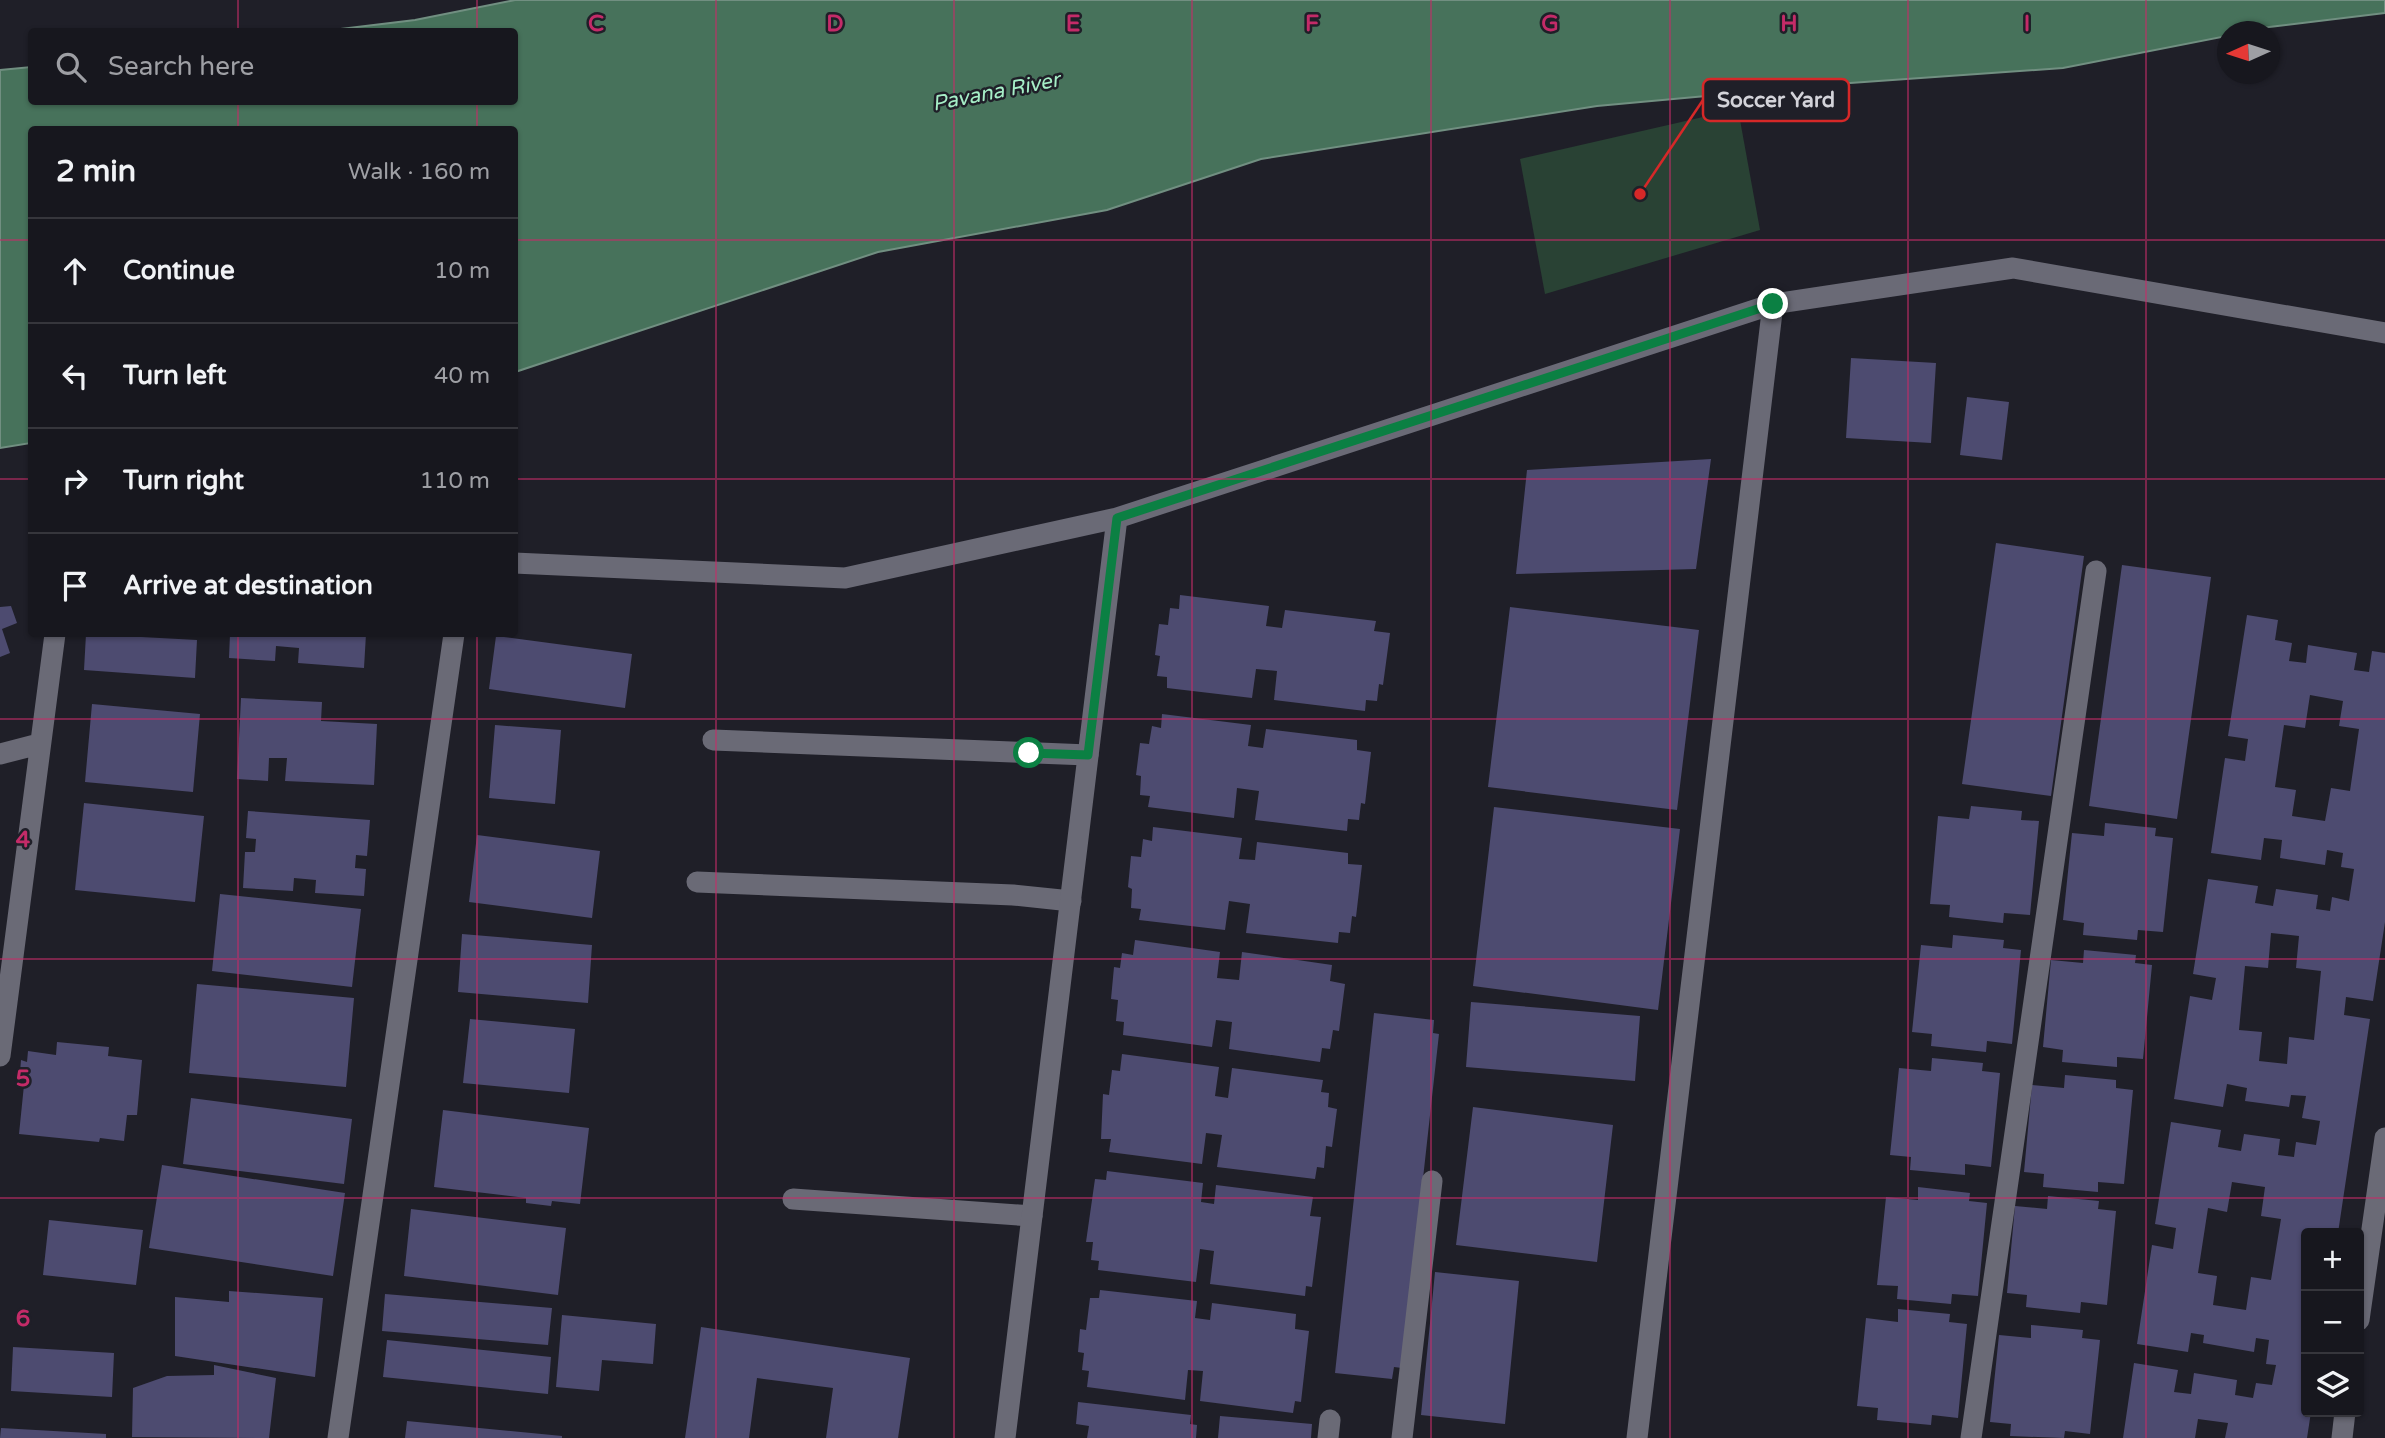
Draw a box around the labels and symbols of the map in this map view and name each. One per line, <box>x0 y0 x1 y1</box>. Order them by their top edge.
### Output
text: C <box>588 10 604 38</box>
text: D <box>826 10 844 38</box>
text: E <box>1066 10 1080 38</box>
text: F <box>1305 10 1319 38</box>
text: G <box>1541 10 1559 38</box>
text: H <box>1780 10 1798 38</box>
text: I <box>2024 10 2030 38</box>
north arrow <box>2217 21 2280 84</box>
water label: Pavana River <box>930 67 1065 117</box>
callout: Soccer Yard <box>1703 79 1849 121</box>
text: Soccer Yard <box>1717 88 1835 113</box>
route end <box>1757 288 1788 319</box>
route start <box>1013 737 1044 768</box>
text: 4 <box>16 826 31 854</box>
text: 5 <box>16 1065 30 1093</box>
text: 6 <box>16 1305 30 1333</box>

